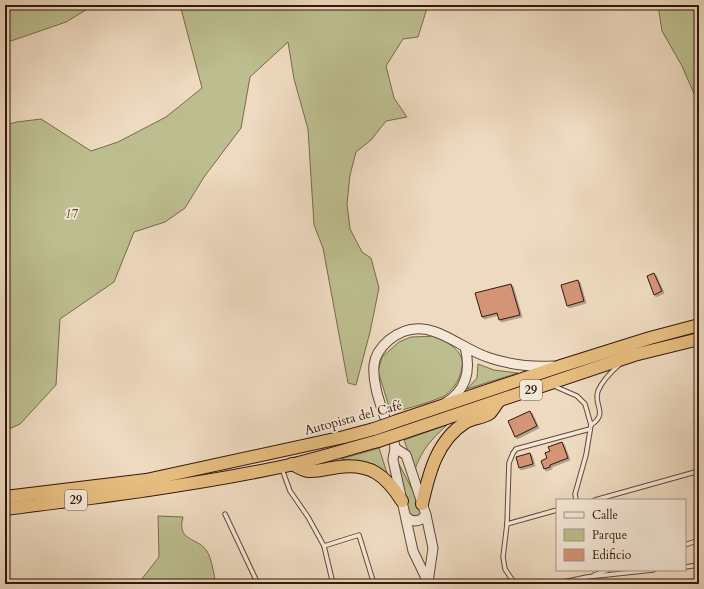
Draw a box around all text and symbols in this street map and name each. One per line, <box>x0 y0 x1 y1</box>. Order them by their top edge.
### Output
park label: 17 <box>64 205 79 223</box>
road number: 29 <box>520 380 542 400</box>
street label: Autopista del Café <box>302 396 404 440</box>
road number: 29 <box>65 490 87 510</box>
legend <box>556 499 686 571</box>
text: Calle <box>592 507 618 523</box>
text: Parque <box>592 527 627 543</box>
text: Edificio <box>592 547 632 563</box>

